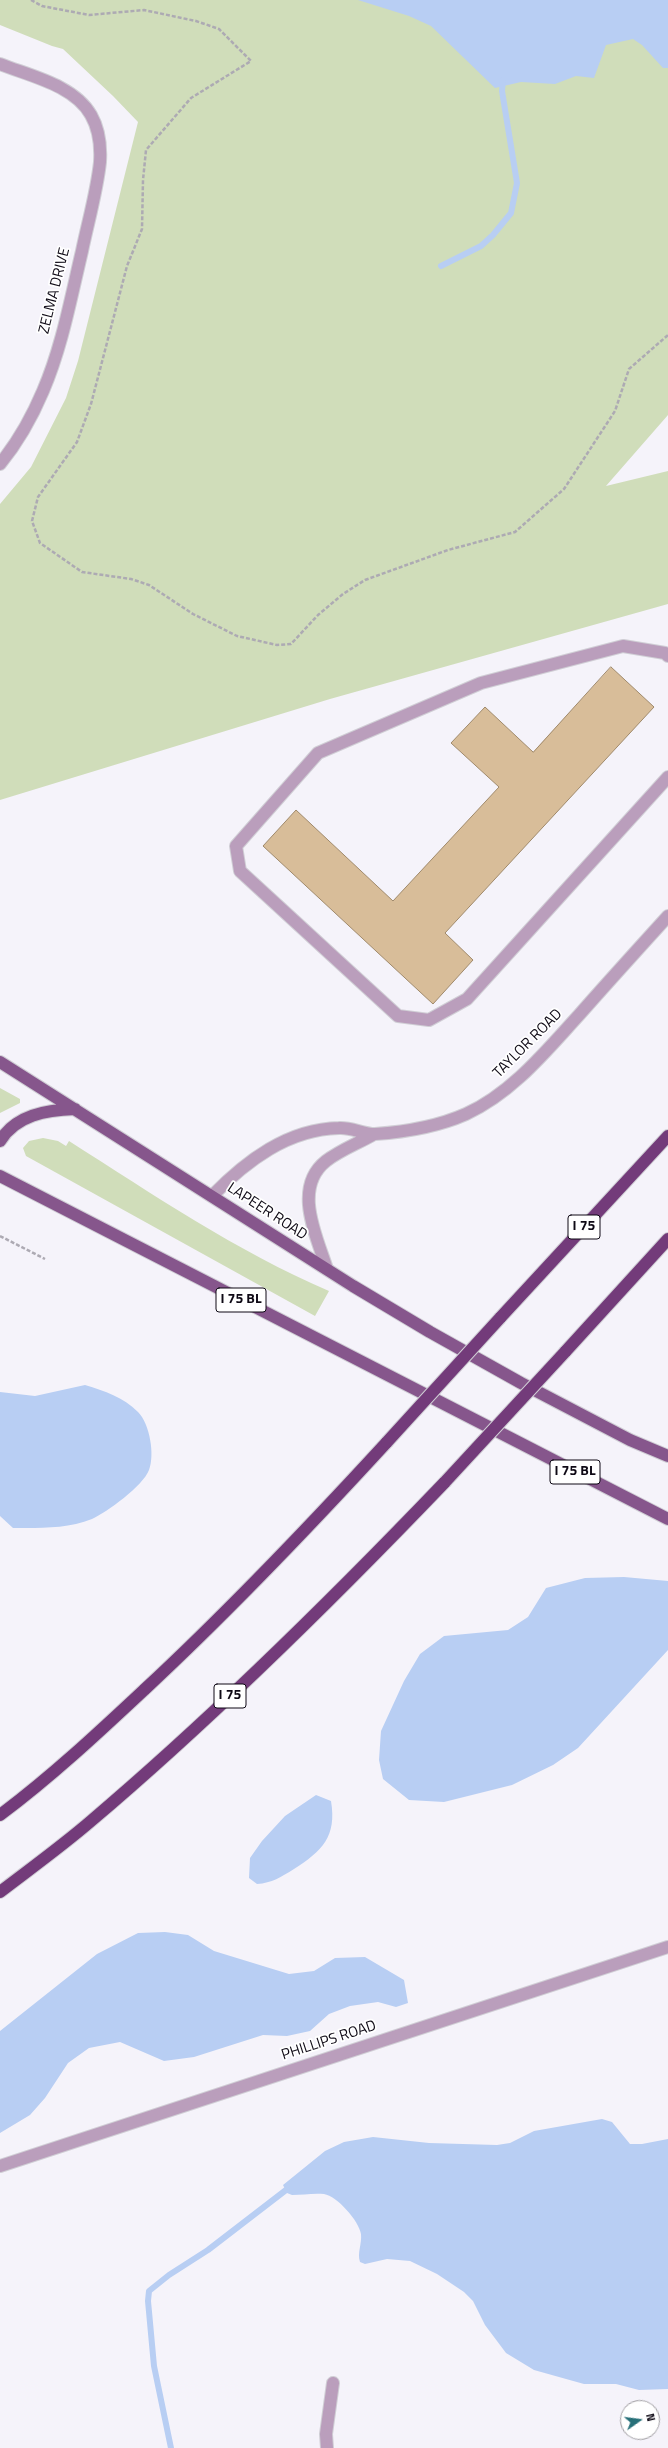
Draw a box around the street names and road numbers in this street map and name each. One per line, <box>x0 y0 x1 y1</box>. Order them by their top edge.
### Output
street label: ZELMA DRIVE <box>36 246 74 336</box>
street label: TAYLOR ROAD <box>490 1006 566 1082</box>
street label: LAPEER ROAD <box>224 1179 310 1245</box>
road number: I 75 <box>568 1215 600 1239</box>
road number: I 75 BL <box>216 1288 266 1312</box>
road number: I 75 BL <box>550 1460 600 1484</box>
road number: I 75 <box>214 1684 246 1708</box>
street label: PHILLIPS ROAD <box>279 2017 379 2065</box>

